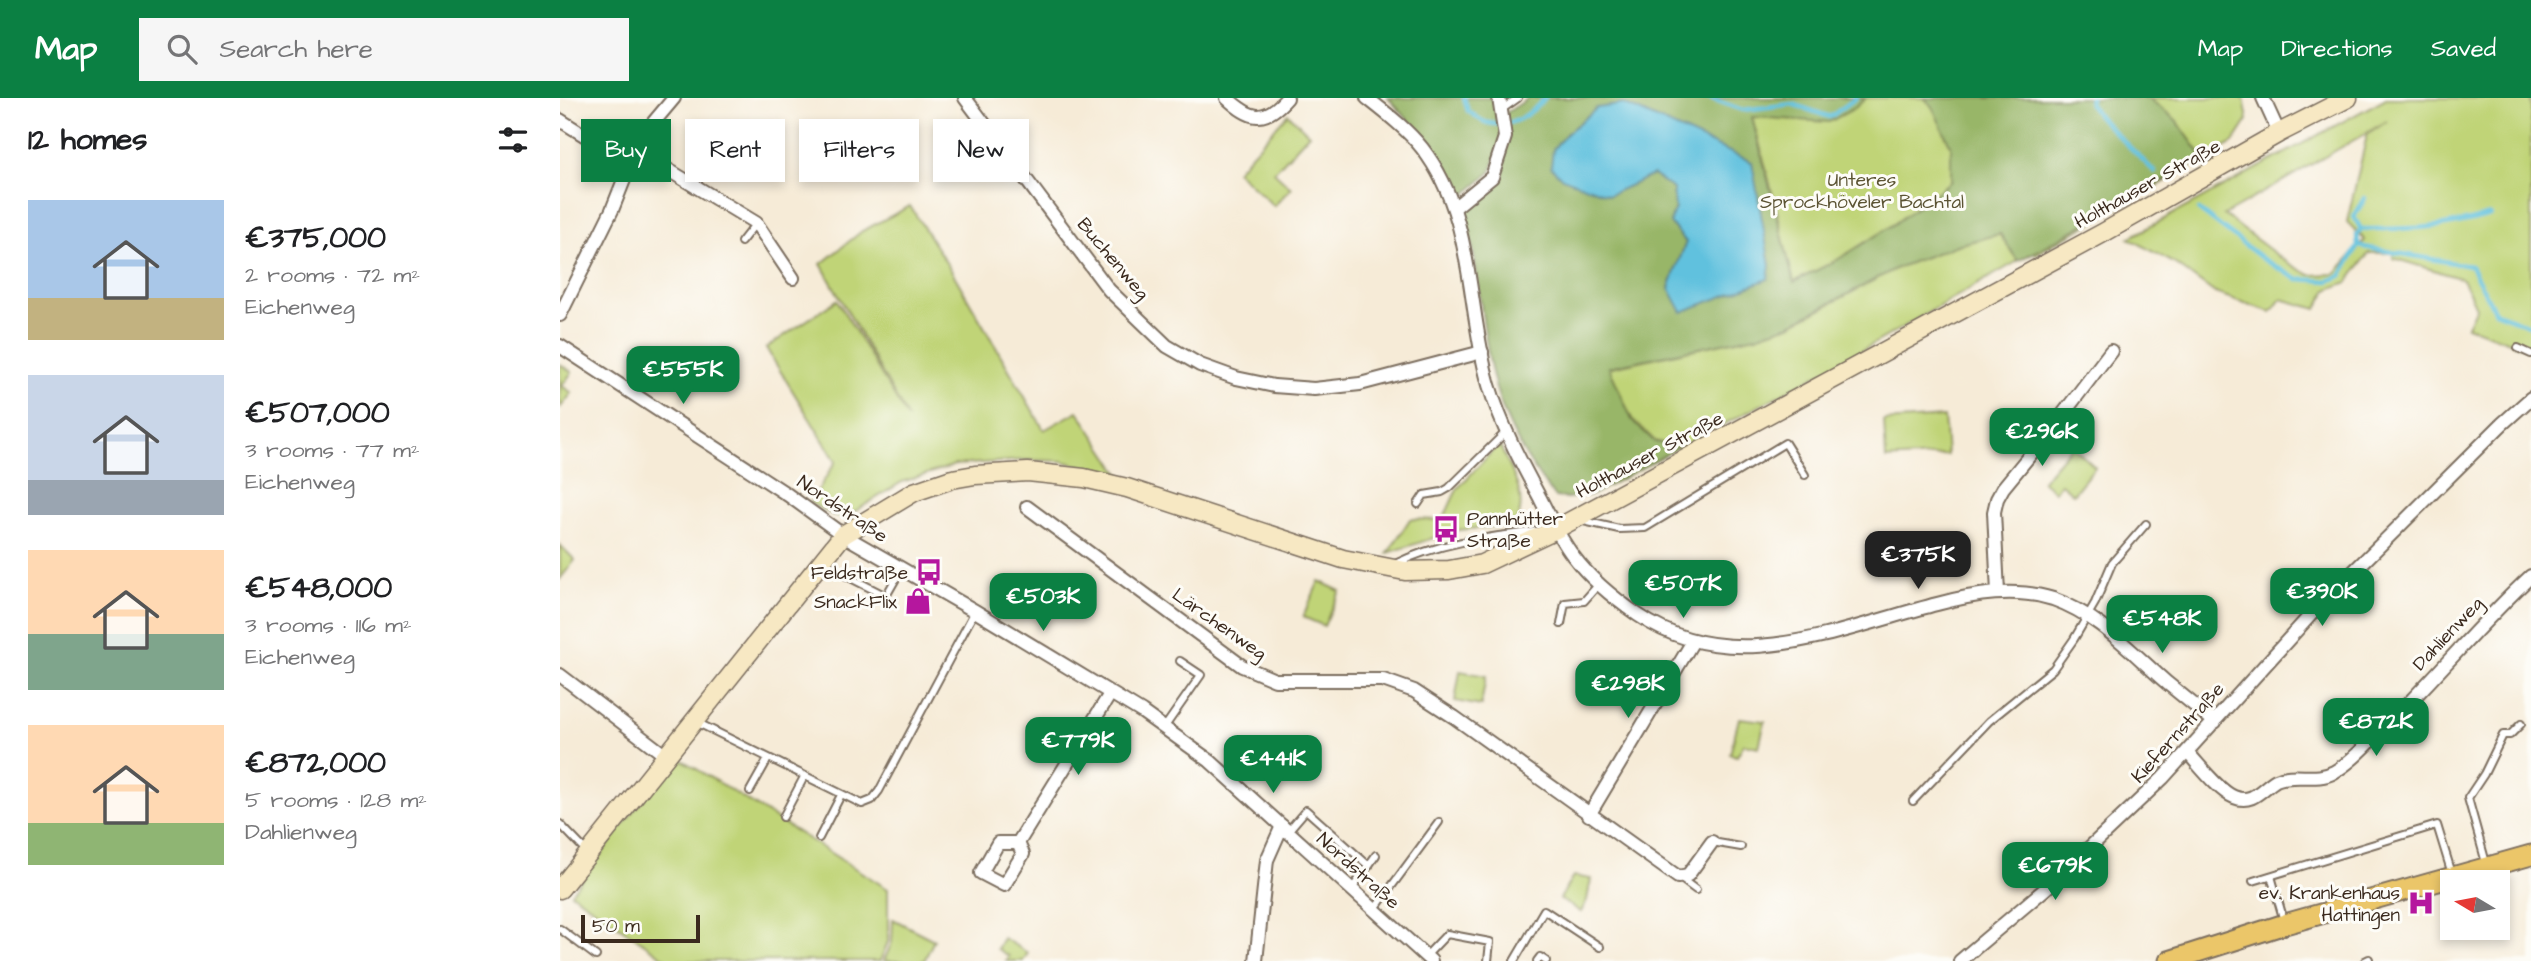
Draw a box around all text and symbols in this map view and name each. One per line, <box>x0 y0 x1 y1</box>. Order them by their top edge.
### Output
search box <box>139 18 629 81</box>
text: Map <box>35 26 97 72</box>
icon: search <box>163 30 201 68</box>
text: Search here <box>219 31 373 67</box>
text: Map <box>2198 32 2243 66</box>
text: Directions <box>2281 32 2393 66</box>
text: Saved <box>2431 32 2496 66</box>
text: 12 homes <box>28 119 147 161</box>
chip: Buy <box>581 119 671 182</box>
chip: Rent <box>685 119 785 182</box>
chip: Filters <box>799 119 919 182</box>
chip: New <box>933 119 1029 182</box>
icon: filters <box>494 121 532 159</box>
street label: Holthauser Straße <box>2070 133 2226 236</box>
park label: Unteres Sprockhöveler Bachtal <box>1760 167 1964 216</box>
street label: Buchenweg <box>1070 212 1155 307</box>
text: €375,000 <box>245 217 386 259</box>
icon: home <box>84 228 168 312</box>
text: 2 rooms · 72 m² <box>245 259 420 291</box>
text: Eichenweg <box>245 291 355 323</box>
pin: €555K <box>634 346 732 406</box>
text: €555K <box>642 353 724 385</box>
text: €507,000 <box>245 392 390 434</box>
icon: home <box>84 403 168 487</box>
street label: Holthauser Straße <box>1571 405 1728 506</box>
pin: €296K <box>1993 408 2091 468</box>
text: €296K <box>2006 415 2078 447</box>
text: 3 rooms · 77 m² <box>245 434 420 466</box>
text: Eichenweg <box>245 466 355 498</box>
street label: Nordstraße <box>792 469 893 550</box>
place label: Pannhütter Straße <box>1467 506 1563 555</box>
bus stop icon: Pannhütter Straße <box>1431 514 1461 544</box>
pin: €375K <box>1869 532 1967 591</box>
text: €375K <box>1881 538 1955 570</box>
bus stop icon: Feldstraße <box>914 557 944 587</box>
place label: Feldstraße <box>811 560 908 587</box>
pin: €507K <box>1634 560 1732 620</box>
text: €548,000 <box>245 567 392 609</box>
text: €507K <box>1644 567 1722 599</box>
pin: €390K <box>2273 568 2371 628</box>
pin: €503K <box>994 574 1092 633</box>
text: €390K <box>2286 575 2358 607</box>
icon: home <box>84 578 168 662</box>
text: €503K <box>1006 580 1080 612</box>
street label: Lärchenweg <box>1166 582 1272 668</box>
shop icon: SnackFlix <box>903 586 933 616</box>
place label: SnackFlix <box>814 589 897 616</box>
street label: Dahlienweg <box>2407 591 2490 678</box>
pin: €548K <box>2113 596 2211 655</box>
text: €548K <box>2122 602 2202 634</box>
text: 3 rooms · 116 m² <box>245 609 412 641</box>
text: Eichenweg <box>245 641 355 673</box>
pin: €298K <box>1579 660 1677 720</box>
text: €298K <box>1591 667 1665 699</box>
street label: Kiefernstraße <box>2125 677 2231 789</box>
pin: €872K <box>2327 698 2425 758</box>
text: €872K <box>2339 705 2413 737</box>
pin: €779K <box>1029 718 1127 777</box>
text: €779K <box>1041 724 1115 756</box>
pin: €441K <box>1224 736 1322 795</box>
text: €872,000 <box>245 742 386 784</box>
text: €441K <box>1240 742 1306 774</box>
icon: home <box>84 753 168 837</box>
text: 5 rooms · 128 m² <box>245 784 427 816</box>
text: Dahlienweg <box>245 816 357 848</box>
street label: Nordstraße <box>1310 826 1406 916</box>
pin: €679K <box>2006 842 2104 902</box>
text: €679K <box>2018 849 2092 881</box>
north arrow <box>2440 870 2510 940</box>
map controls <box>2440 870 2510 940</box>
place label: ev. Krankenhaus Hattingen <box>2259 880 2400 930</box>
hospital icon: ev. Krankenhaus Hattingen <box>2406 888 2436 918</box>
scale bar <box>581 912 700 944</box>
text: 50 m <box>592 913 640 940</box>

